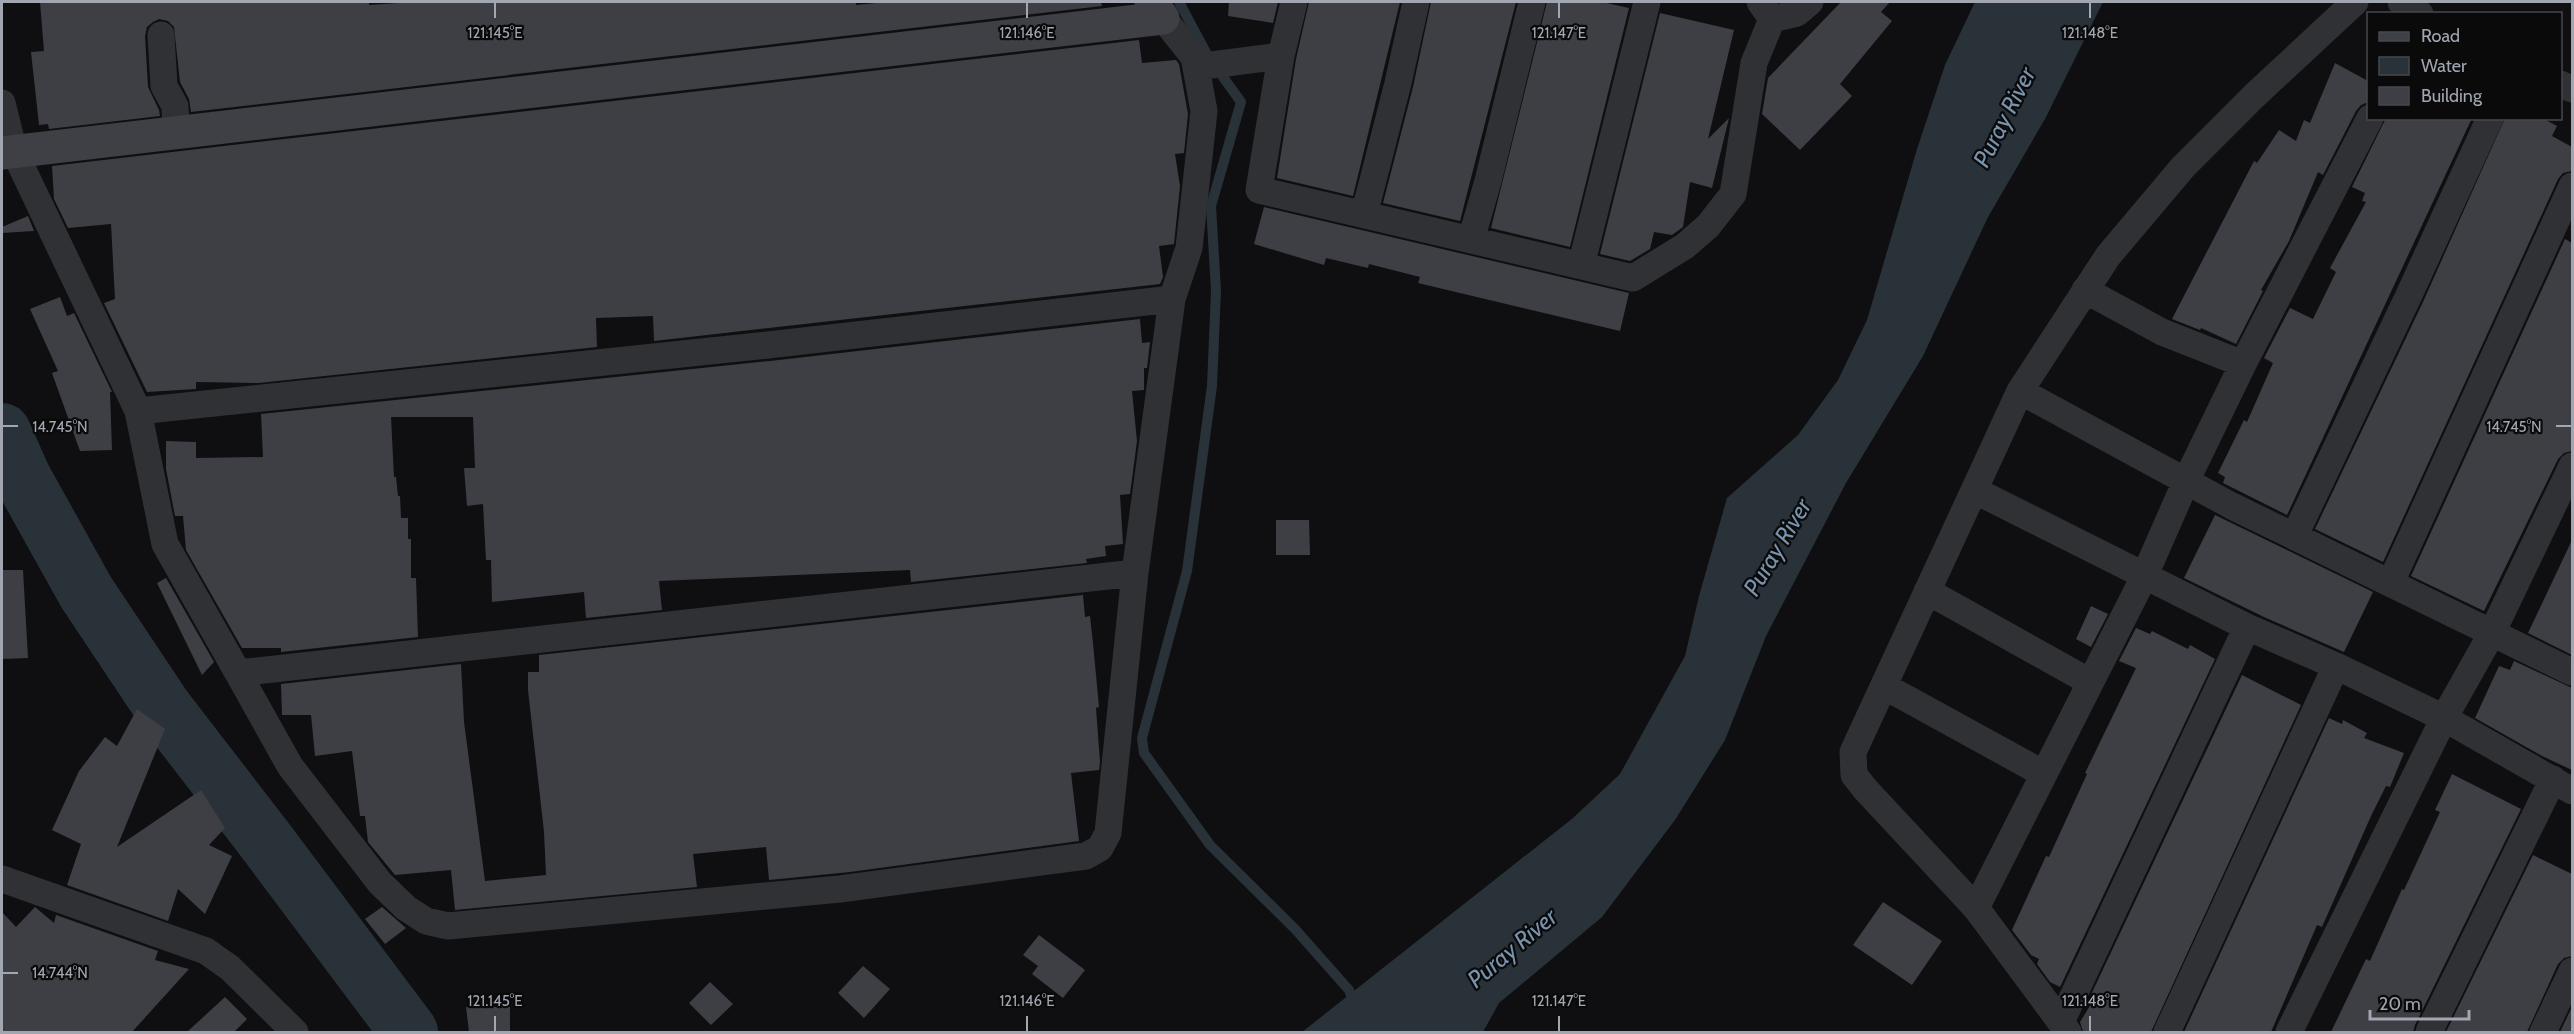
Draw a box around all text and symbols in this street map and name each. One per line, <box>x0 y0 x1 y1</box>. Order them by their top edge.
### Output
legend <box>2367 12 2562 120</box>
text: 121.145°E <box>468 24 522 42</box>
text: 121.146°E <box>999 24 1055 42</box>
text: 121.147°E <box>1532 24 1586 42</box>
text: 121.148°E <box>2062 24 2118 42</box>
text: Road <box>2421 25 2460 47</box>
text: Water <box>2421 55 2467 77</box>
water label: Puray River <box>1967 61 2042 172</box>
text: Building <box>2421 85 2483 107</box>
text: 14.745°N <box>32 418 88 436</box>
text: 14.745°N <box>2486 418 2542 436</box>
water label: Puray River <box>1737 492 1818 601</box>
water label: Puray River <box>1461 901 1564 994</box>
text: 14.744°N <box>32 964 88 982</box>
scale bar <box>2370 983 2469 1021</box>
text: 121.145°E <box>468 992 522 1010</box>
text: 121.146°E <box>999 992 1055 1010</box>
text: 121.147°E <box>1532 992 1586 1010</box>
text: 121.148°E <box>2062 992 2118 1010</box>
text: 20 m <box>2379 993 2421 1015</box>

